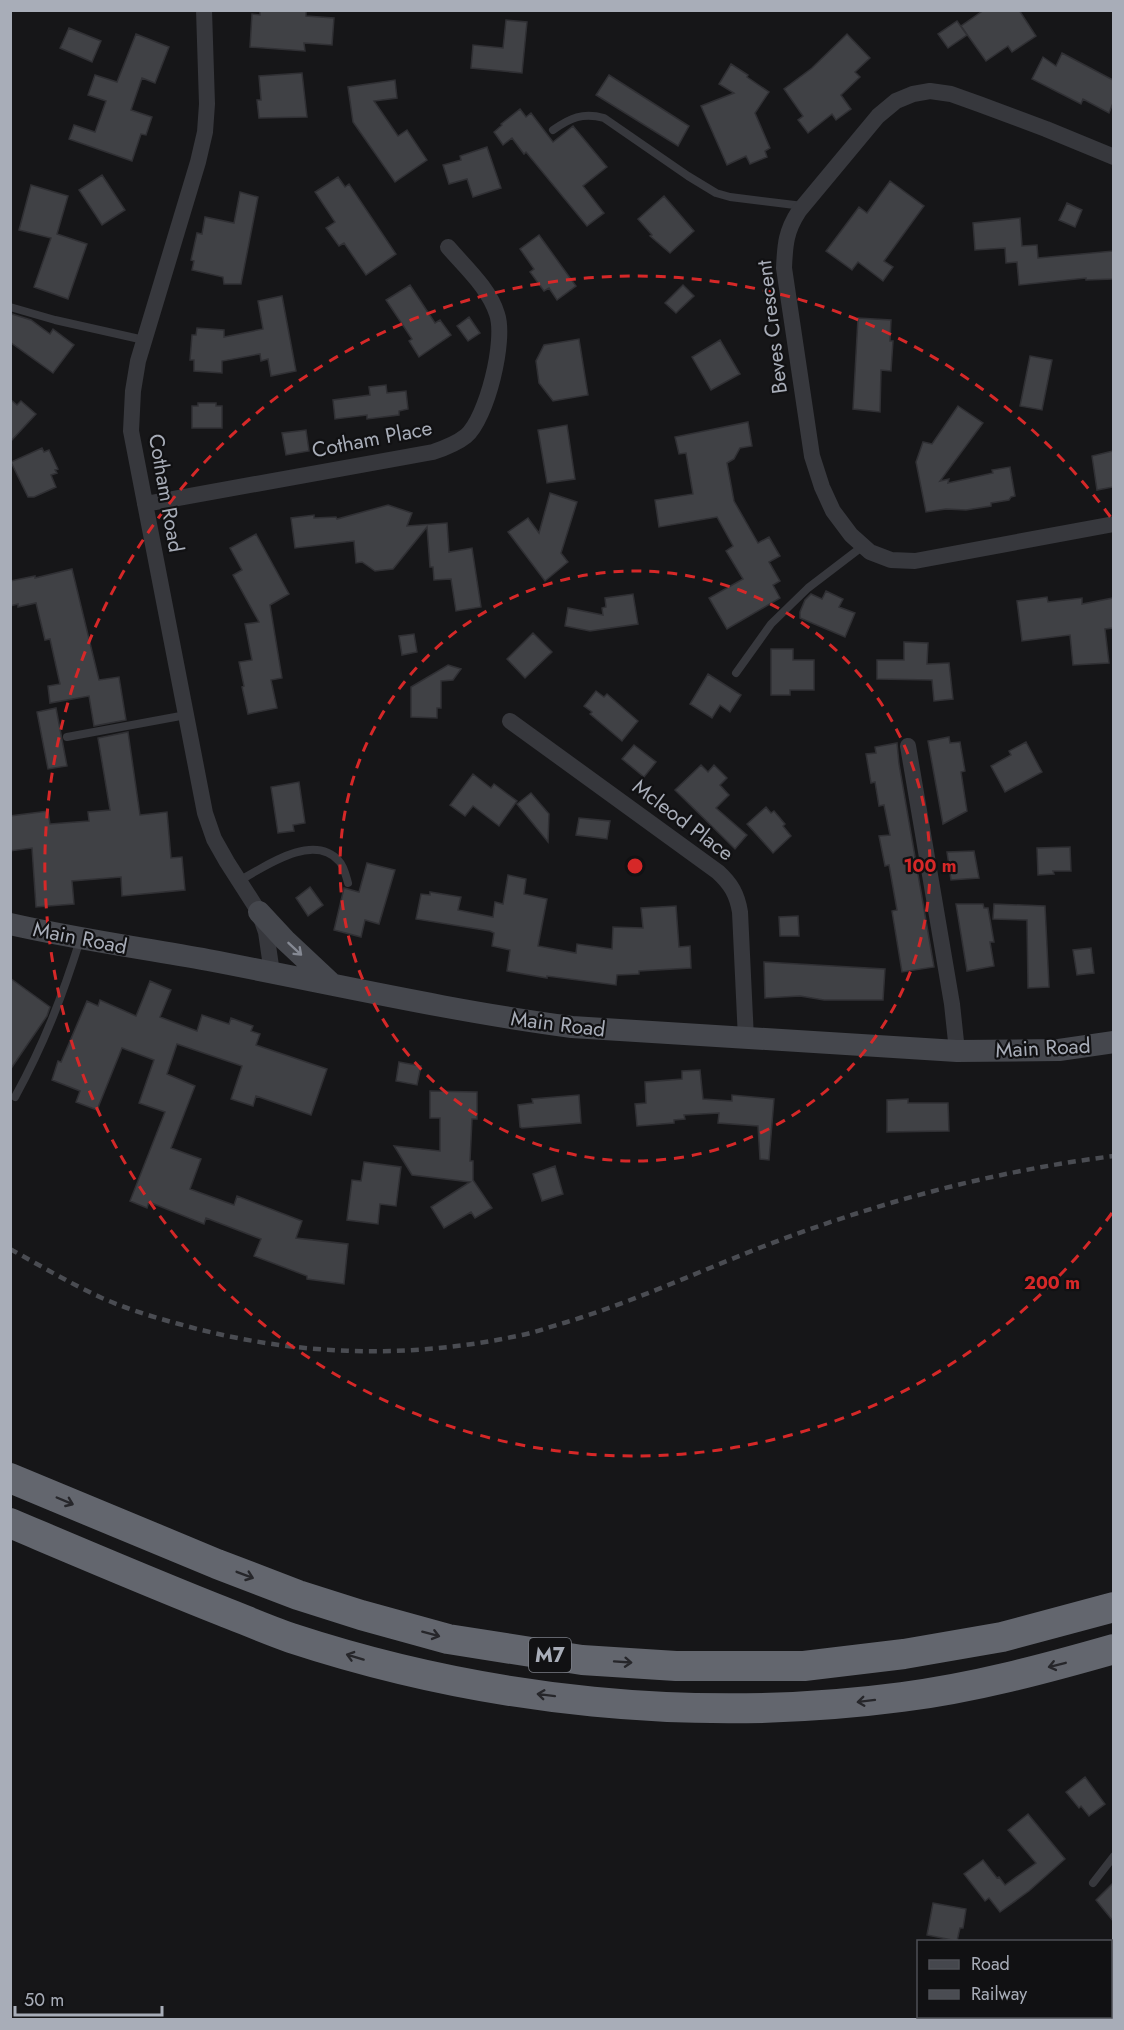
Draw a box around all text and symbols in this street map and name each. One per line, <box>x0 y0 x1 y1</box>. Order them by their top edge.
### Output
street label: Beves Crescent <box>749 259 795 395</box>
street label: Cotham Place <box>309 413 435 465</box>
street label: Cotham Road <box>141 431 191 555</box>
street label: Mcleod Place <box>626 772 740 868</box>
text: 100 m <box>903 853 957 879</box>
centre of rings <box>625 856 645 876</box>
street label: Main Road <box>30 914 130 962</box>
one-way arrow <box>288 942 303 956</box>
street label: Main Road <box>509 1003 607 1045</box>
street label: Main Road <box>995 1031 1091 1065</box>
text: 200 m <box>1024 1270 1080 1296</box>
one-way arrow <box>55 1496 73 1507</box>
one-way arrow <box>235 1570 254 1581</box>
one-way arrow <box>421 1629 440 1640</box>
road number: M7 <box>529 1638 571 1672</box>
one-way arrow <box>346 1651 365 1662</box>
one-way arrow <box>613 1657 633 1668</box>
one-way arrow <box>1048 1659 1067 1671</box>
one-way arrow <box>536 1689 556 1700</box>
one-way arrow <box>856 1696 876 1707</box>
legend <box>917 1940 1112 2018</box>
text: Road <box>971 1951 1010 1977</box>
scale bar <box>15 1979 162 2017</box>
text: Railway <box>971 1981 1027 2007</box>
text: 50 m <box>24 1987 64 2013</box>

